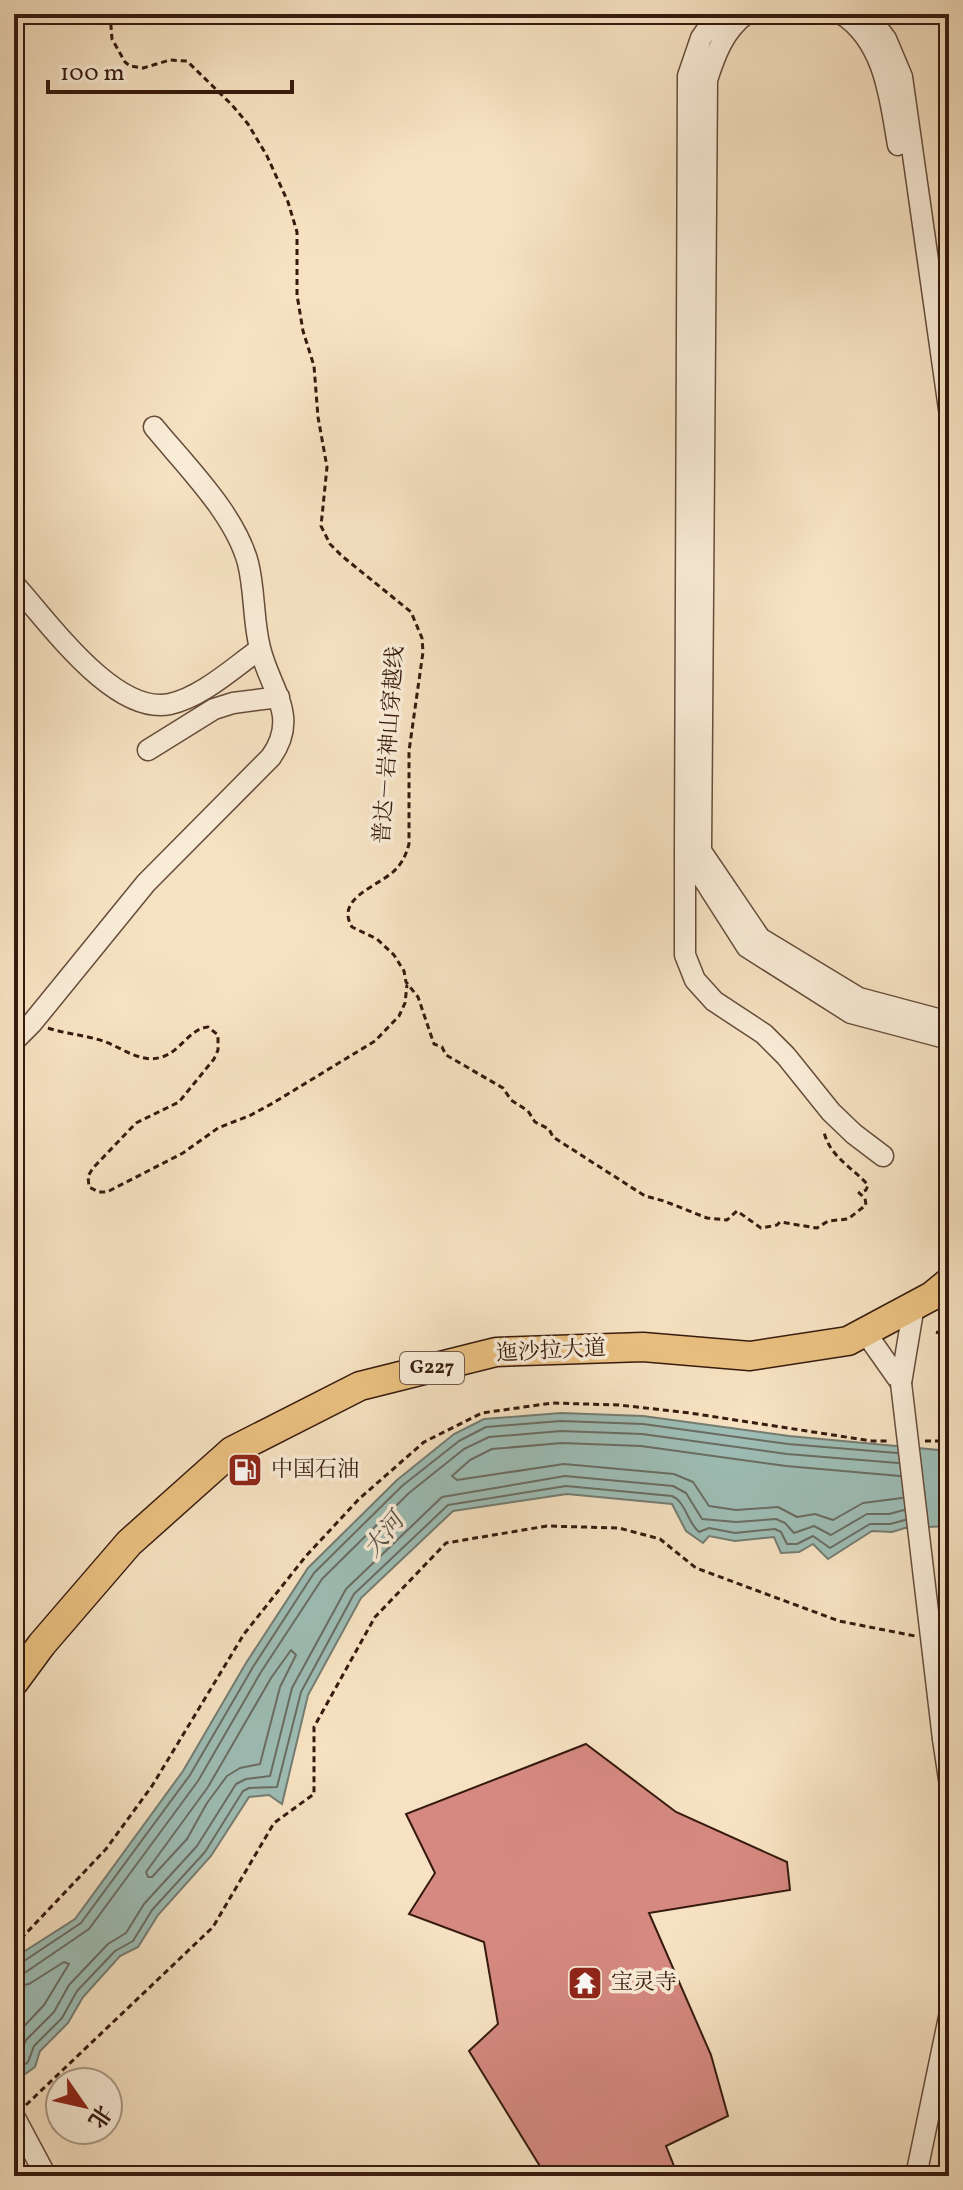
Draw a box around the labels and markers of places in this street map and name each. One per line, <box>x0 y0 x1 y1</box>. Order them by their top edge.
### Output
fuel station icon: 中国石油 <box>226 1451 264 1489</box>
place label: 中国石油 <box>271 1455 359 1486</box>
temple icon: 宝灵寺 <box>566 1964 604 2002</box>
place label: 宝灵寺 <box>611 1968 677 1999</box>

